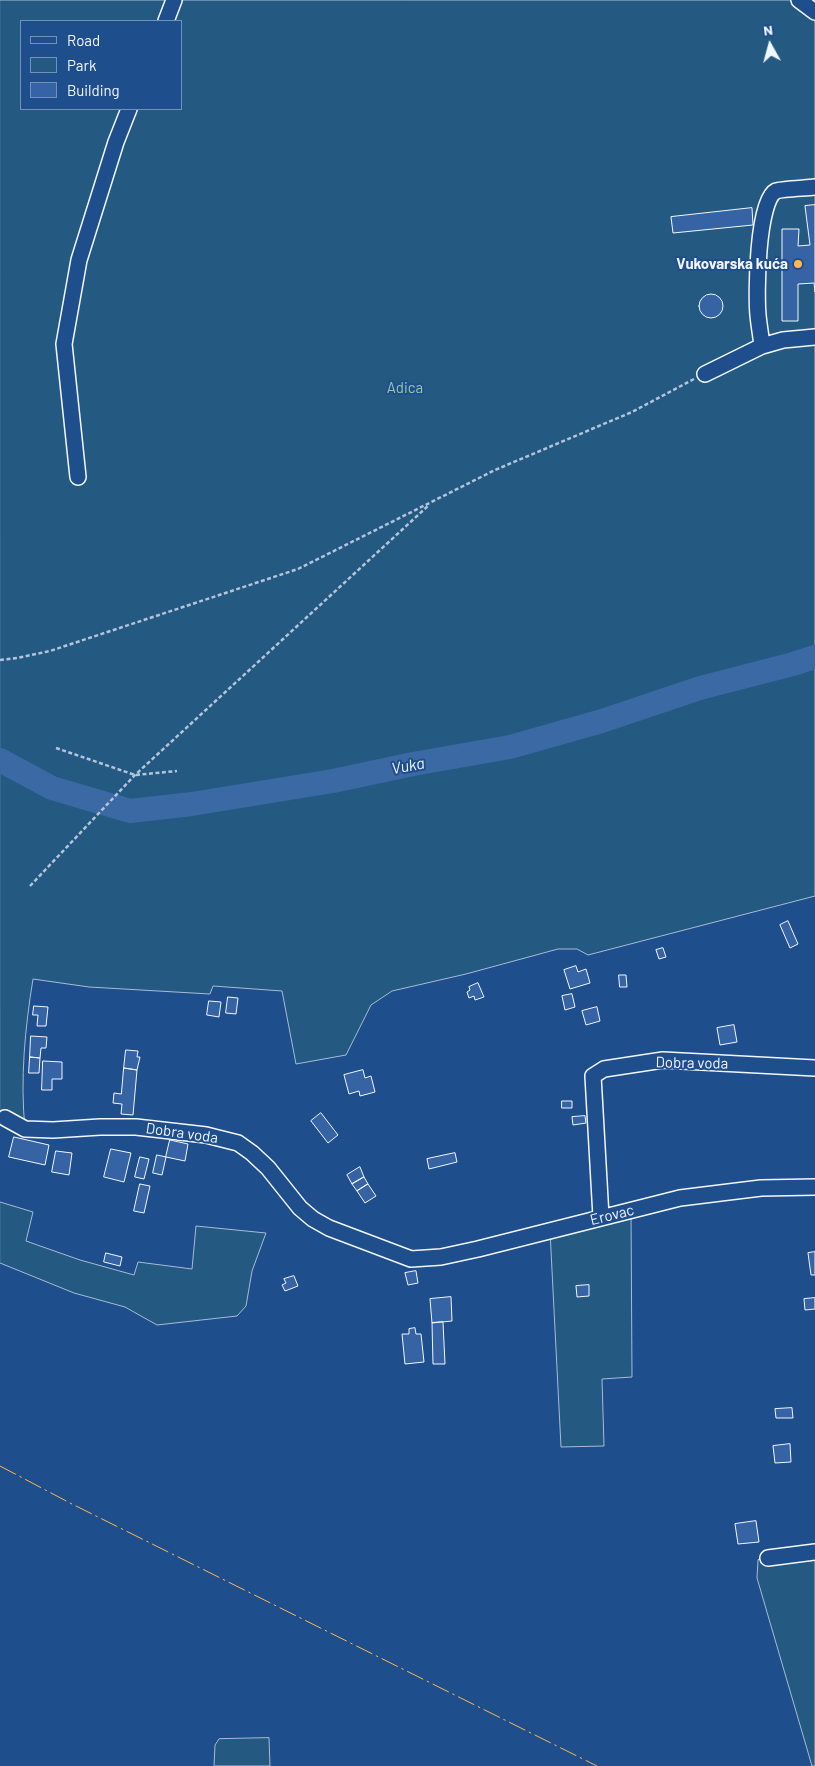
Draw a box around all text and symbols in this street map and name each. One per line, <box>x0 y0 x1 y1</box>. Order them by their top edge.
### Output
legend <box>20 20 182 110</box>
north arrow <box>745 20 795 70</box>
text: N <box>762 21 774 39</box>
text: Road <box>67 31 100 49</box>
text: Park <box>67 56 96 74</box>
text: Building <box>67 81 120 99</box>
place label: Vukovarska kuća <box>676 255 788 273</box>
marker: Vukovarska kuća <box>792 258 804 270</box>
park label: Adica <box>387 379 423 397</box>
water label: Vuka <box>390 754 426 778</box>
street label: Dobra voda <box>656 1053 728 1073</box>
street label: Dobra voda <box>145 1119 219 1147</box>
street label: Erovac <box>588 1201 636 1229</box>

